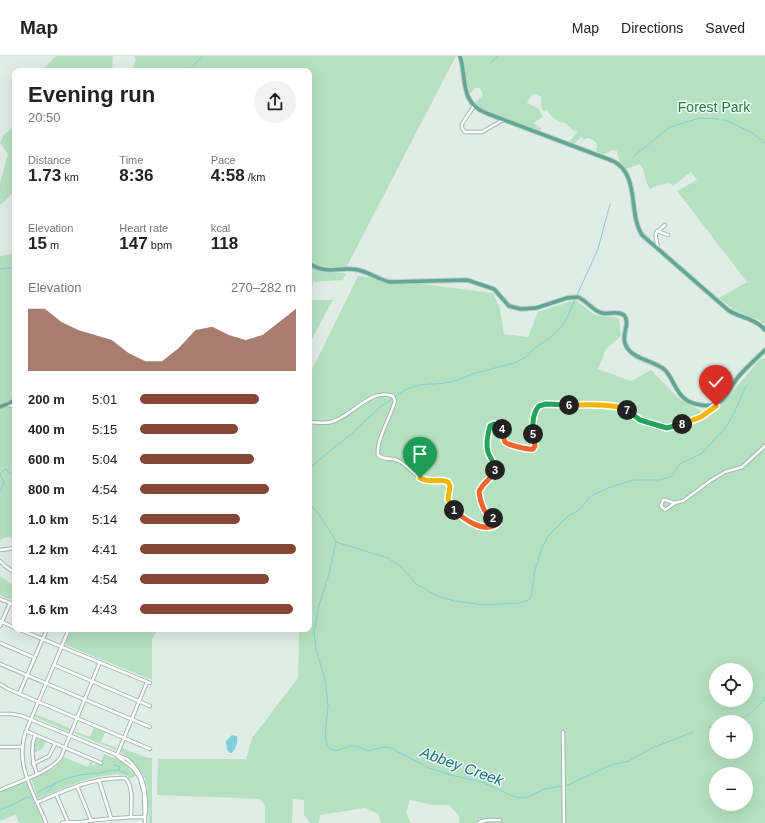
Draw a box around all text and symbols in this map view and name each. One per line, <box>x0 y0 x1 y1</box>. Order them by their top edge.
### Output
text: Map <box>20 17 58 38</box>
text: Map <box>572 20 599 36</box>
text: Directions <box>621 20 683 36</box>
text: Saved <box>705 20 745 36</box>
button: share <box>254 81 296 123</box>
text: Evening run <box>28 82 155 107</box>
park label: Forest Park <box>678 99 751 115</box>
text: 20:50 <box>28 110 61 125</box>
text: Distance <box>28 154 71 166</box>
text: Time <box>119 154 143 166</box>
text: Pace <box>211 154 236 166</box>
text: 1.73 <box>28 166 61 185</box>
text: 8:36 <box>119 166 153 185</box>
text: 4:58 <box>211 166 245 185</box>
text: km <box>61 171 79 183</box>
text: /km <box>245 171 265 183</box>
text: Elevation <box>28 222 73 234</box>
text: Heart rate <box>119 222 168 234</box>
text: kcal <box>211 222 230 234</box>
text: 15 <box>28 234 47 253</box>
text: 147 <box>119 234 148 253</box>
text: 118 <box>211 234 238 253</box>
text: m <box>47 239 59 251</box>
text: bpm <box>148 239 172 251</box>
text: Elevation <box>28 280 81 295</box>
text: 270–282 m <box>231 280 296 295</box>
pin <box>699 365 733 406</box>
icon: check <box>705 371 727 393</box>
text: 200 m <box>28 392 65 407</box>
text: 5:01 <box>92 392 117 407</box>
pin: 6 <box>559 395 579 415</box>
text: 6 <box>566 399 572 411</box>
pin: 7 <box>617 400 637 420</box>
text: 7 <box>624 404 630 416</box>
pin: 8 <box>672 414 692 434</box>
text: 8 <box>679 418 685 430</box>
pin: 4 <box>492 419 512 439</box>
text: 400 m <box>28 422 65 437</box>
text: 5:15 <box>92 422 117 437</box>
text: 4 <box>499 423 505 435</box>
pin: 5 <box>523 424 543 444</box>
text: 5 <box>530 428 536 440</box>
pin <box>403 437 437 478</box>
icon: arrive <box>409 443 431 465</box>
text: 600 m <box>28 452 65 467</box>
text: 5:04 <box>92 452 117 467</box>
pin: 3 <box>485 460 505 480</box>
text: 3 <box>492 464 498 476</box>
text: 800 m <box>28 482 65 497</box>
text: 4:54 <box>92 482 117 497</box>
pin: 1 <box>444 500 464 520</box>
text: 1 <box>451 504 457 516</box>
pin: 2 <box>483 508 503 528</box>
text: 1.0 km <box>28 512 68 527</box>
text: 5:14 <box>92 512 117 527</box>
text: 2 <box>490 512 496 524</box>
text: 1.2 km <box>28 542 68 557</box>
text: 4:41 <box>92 542 117 557</box>
text: 1.4 km <box>28 572 68 587</box>
text: 4:54 <box>92 572 117 587</box>
text: 1.6 km <box>28 602 68 617</box>
text: 4:43 <box>92 602 117 617</box>
map controls <box>709 663 753 811</box>
button: locate <box>709 663 753 707</box>
button: + <box>709 715 753 759</box>
water label: Abbey Creek <box>417 743 507 789</box>
button: − <box>709 767 753 811</box>

